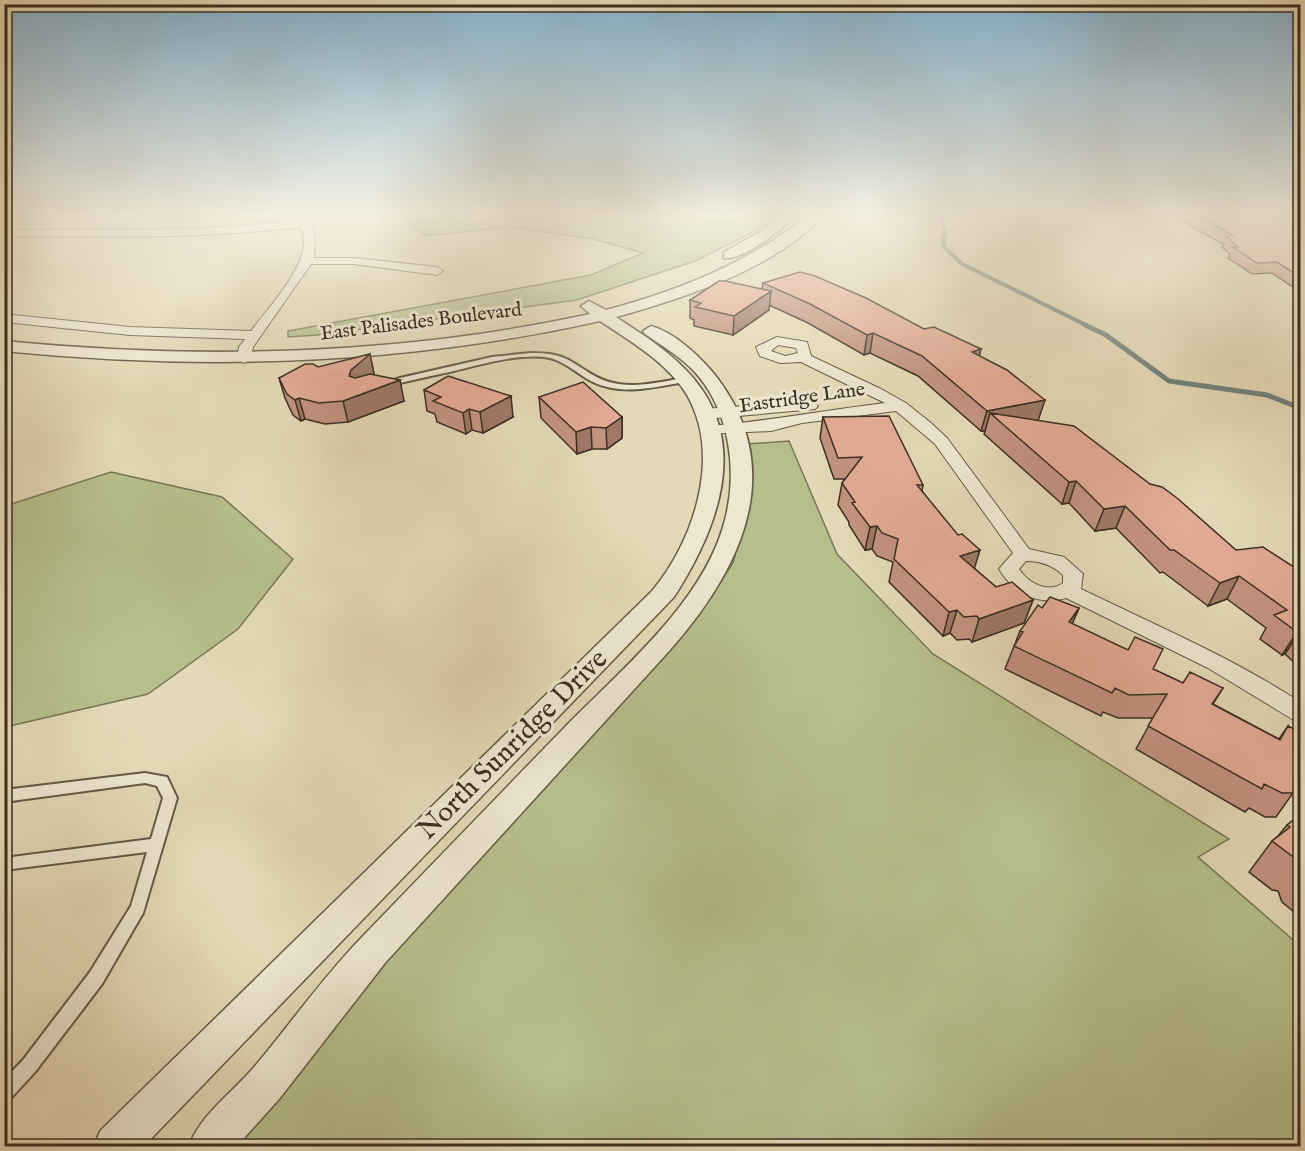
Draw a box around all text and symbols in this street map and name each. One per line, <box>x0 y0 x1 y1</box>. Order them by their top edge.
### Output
street label: East Palisades Boulevard <box>319 297 524 347</box>
street label: Eastridge Lane <box>737 377 867 419</box>
street label: North Sunridge Drive <box>410 642 616 848</box>

